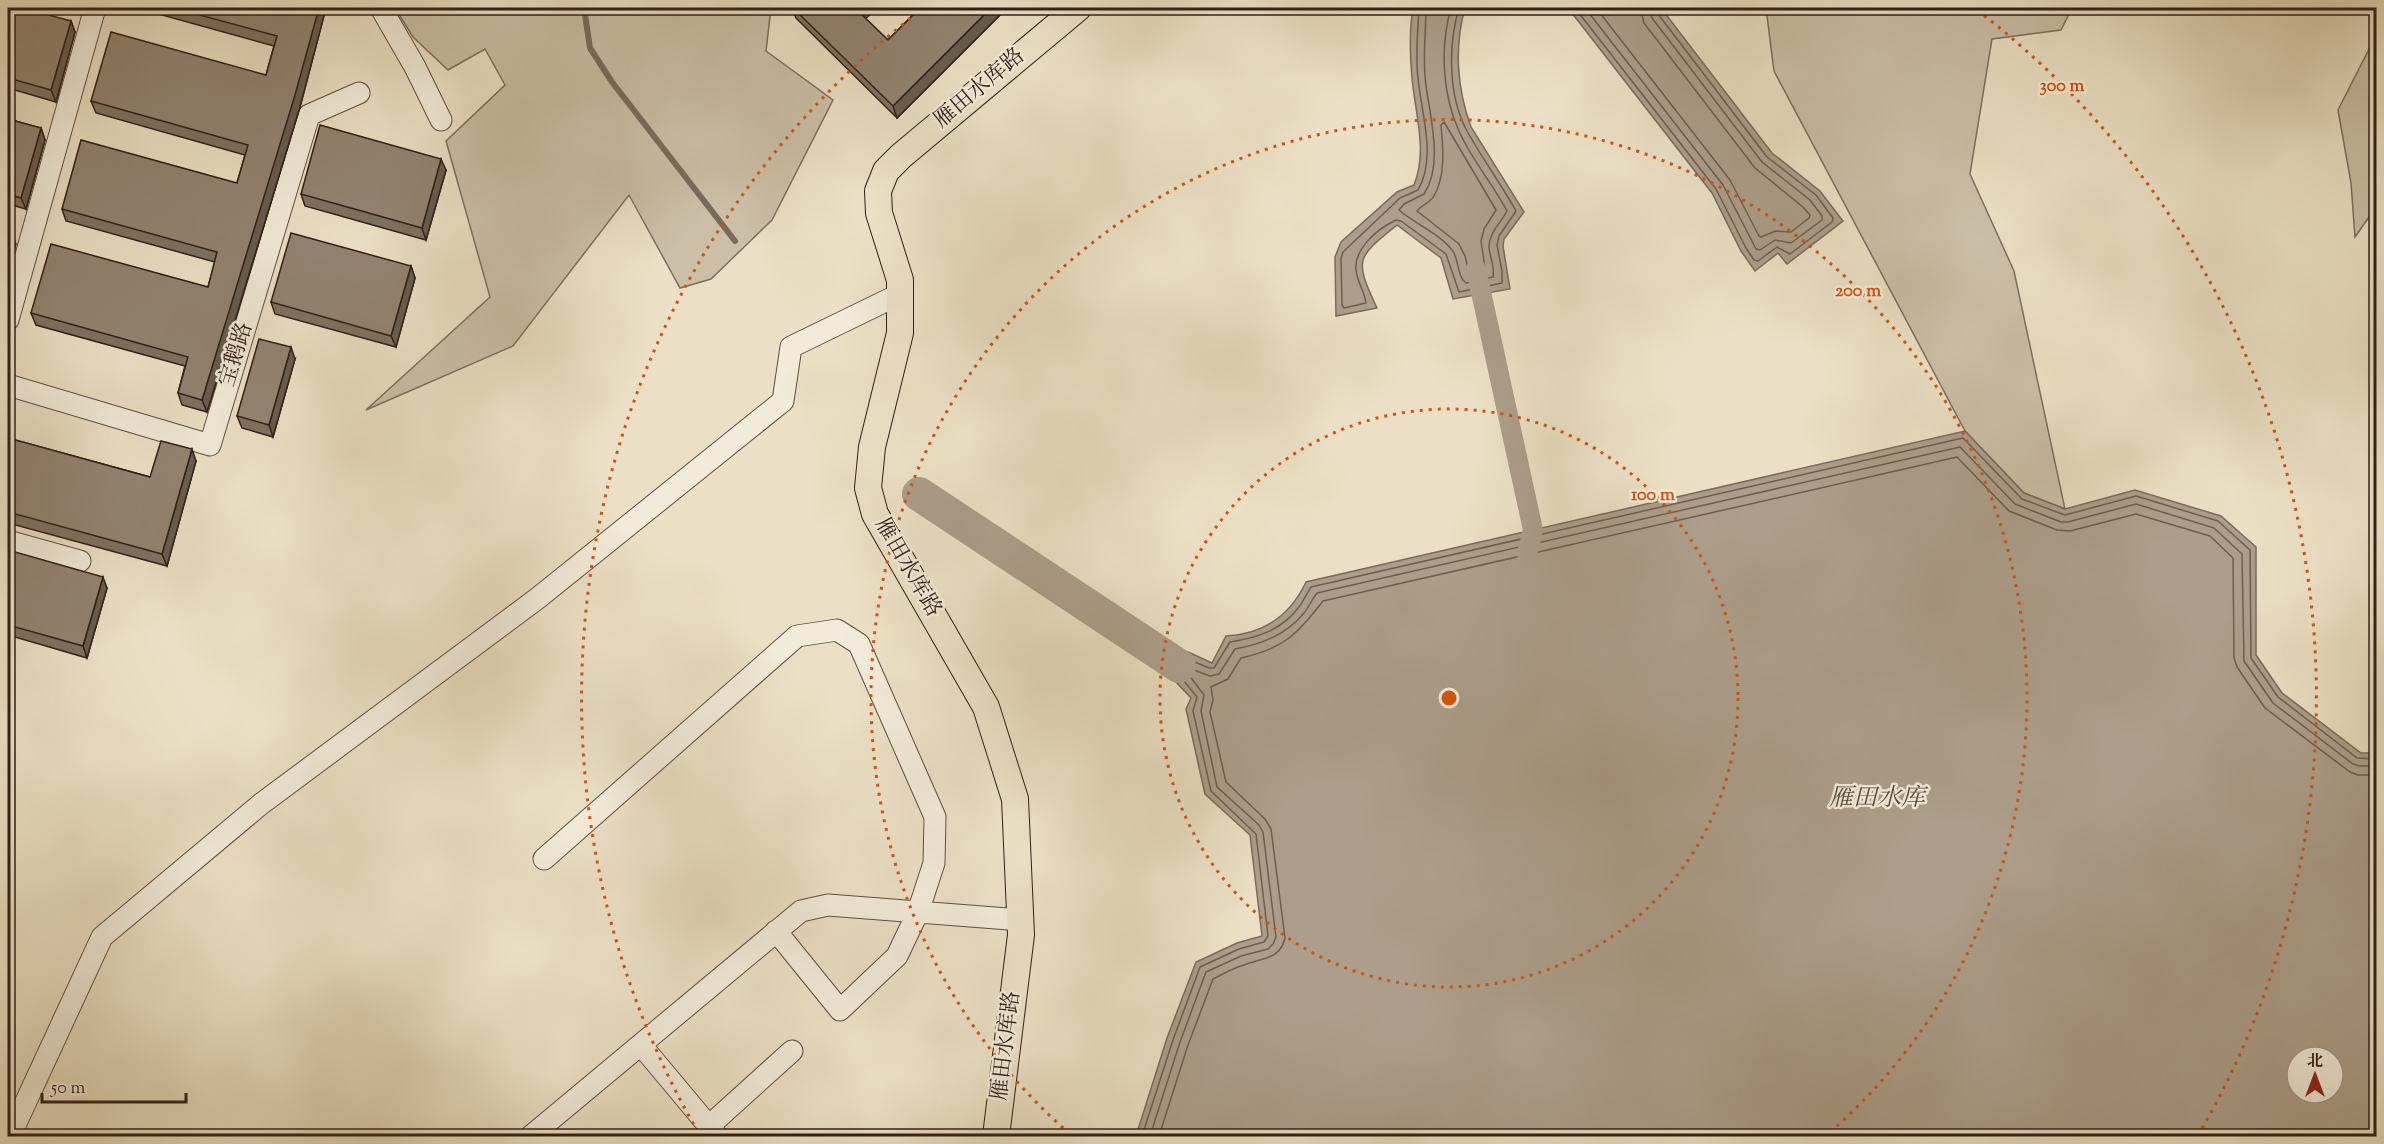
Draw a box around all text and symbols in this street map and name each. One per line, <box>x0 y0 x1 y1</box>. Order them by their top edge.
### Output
street label: 雁田水库路 <box>928 41 1032 137</box>
text: 300 m <box>2040 74 2085 100</box>
text: 200 m <box>1835 279 1881 305</box>
street label: 宝鹅路 <box>212 319 262 391</box>
text: 100 m <box>1631 483 1675 509</box>
street label: 雁田水库路 <box>866 512 948 624</box>
centre of rings <box>1439 688 1459 708</box>
water label: 雁田水库 <box>1829 782 1929 816</box>
street label: 雁田水库路 <box>984 989 1030 1103</box>
north arrow <box>2285 1045 2345 1105</box>
text: 北 <box>2307 1051 2323 1074</box>
scale bar <box>42 1066 186 1104</box>
text: 50 m <box>50 1076 86 1102</box>

